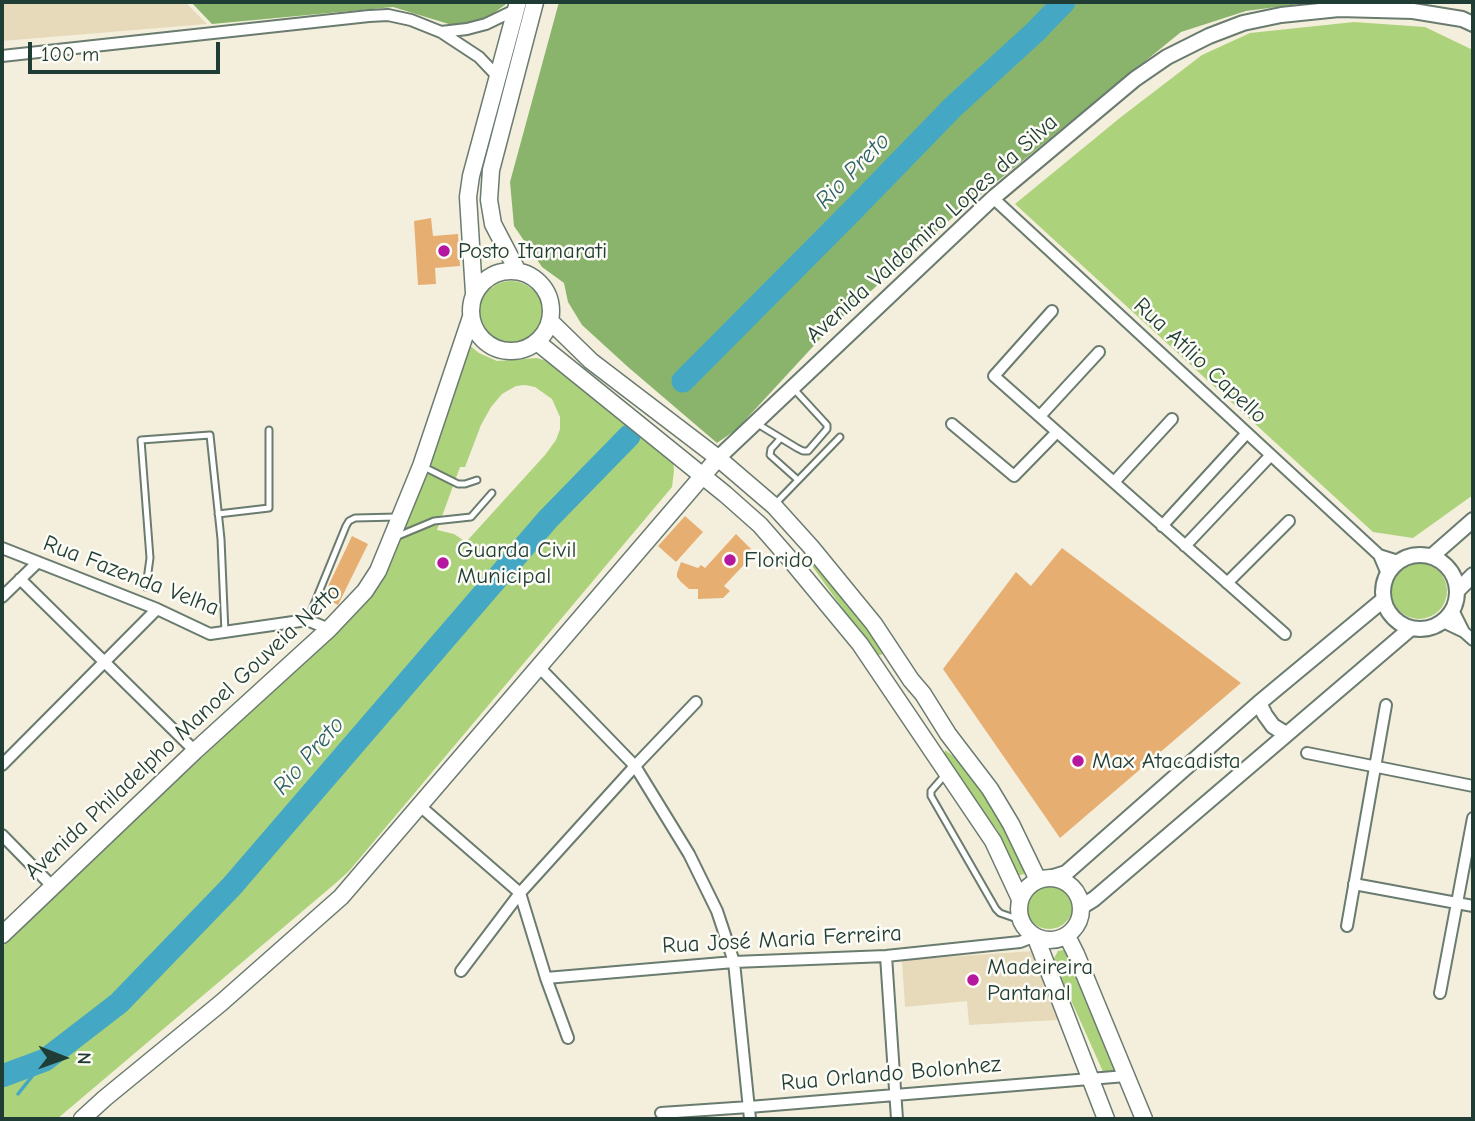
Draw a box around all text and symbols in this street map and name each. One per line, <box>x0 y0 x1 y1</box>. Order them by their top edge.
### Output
scale bar <box>32 28 224 72</box>
text: 100 m <box>41 42 99 66</box>
street label: Avenida Valdomiro Lopes da Silva <box>801 109 1063 349</box>
water label: Rio Preto <box>810 127 896 215</box>
place label: Posto Itamarati <box>458 237 607 265</box>
marker: Posto Itamarati <box>436 243 452 259</box>
street label: Rua Atílio Capello <box>1128 292 1272 430</box>
street label: Rua Fazenda Velha <box>39 530 223 622</box>
place label: Guarda Civil Municipal <box>457 536 576 590</box>
place label: Florido <box>744 546 813 574</box>
marker: Florido <box>722 552 738 568</box>
marker: Guarda Civil Municipal <box>435 555 451 571</box>
street label: Avenida Philadelpho Manoel Gouveia Netto <box>19 578 347 886</box>
water label: Rio Preto <box>267 711 351 801</box>
place label: Max Atacadista <box>1092 747 1241 775</box>
marker: Max Atacadista <box>1070 753 1086 769</box>
street label: Rua José Maria Ferreira <box>661 920 903 960</box>
place label: Madeireira Pantanal <box>987 953 1093 1007</box>
marker: Madeireira Pantanal <box>965 972 981 988</box>
north arrow <box>28 1023 98 1093</box>
street label: Rua Orlando Bolonhez <box>780 1051 1002 1097</box>
text: N <box>73 1052 95 1065</box>

